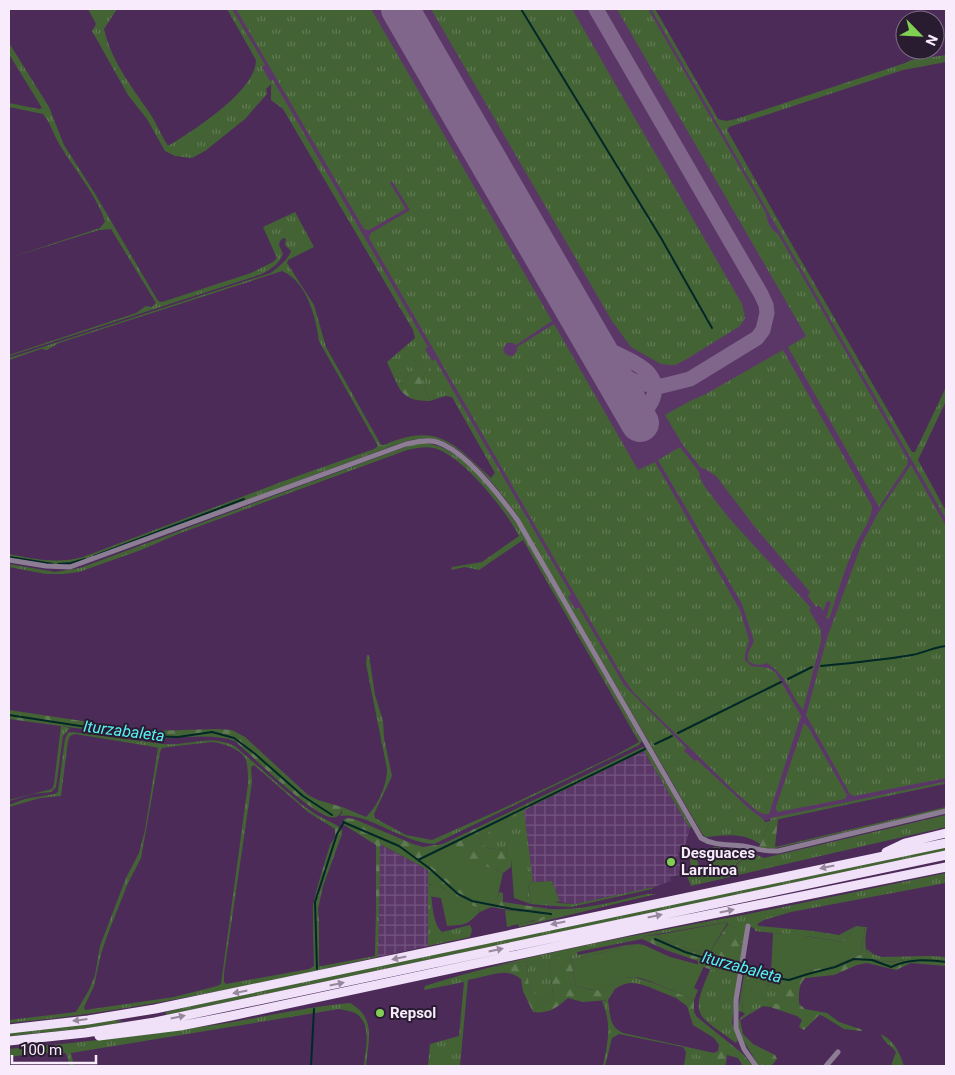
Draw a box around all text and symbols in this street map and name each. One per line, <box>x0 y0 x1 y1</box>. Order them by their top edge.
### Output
north arrow <box>895 10 945 60</box>
text: N <box>923 33 941 48</box>
water label: Iturzabaleta <box>82 717 166 745</box>
place label: Desguaces Larrinoa <box>681 844 755 879</box>
marker: Desguaces Larrinoa <box>665 856 677 868</box>
one-way arrow <box>820 863 835 871</box>
one-way arrow <box>719 906 735 914</box>
one-way arrow <box>648 912 663 920</box>
one-way arrow <box>549 920 565 928</box>
one-way arrow <box>489 946 504 954</box>
water label: Iturzabaleta <box>700 947 784 987</box>
one-way arrow <box>390 954 406 962</box>
one-way arrow <box>330 980 345 988</box>
one-way arrow <box>232 988 248 996</box>
place label: Repsol <box>390 1004 436 1022</box>
marker: Repsol <box>374 1007 386 1019</box>
one-way arrow <box>171 1013 186 1021</box>
one-way arrow <box>72 1017 88 1025</box>
scale bar <box>12 1032 96 1064</box>
text: 100 m <box>20 1041 62 1059</box>

